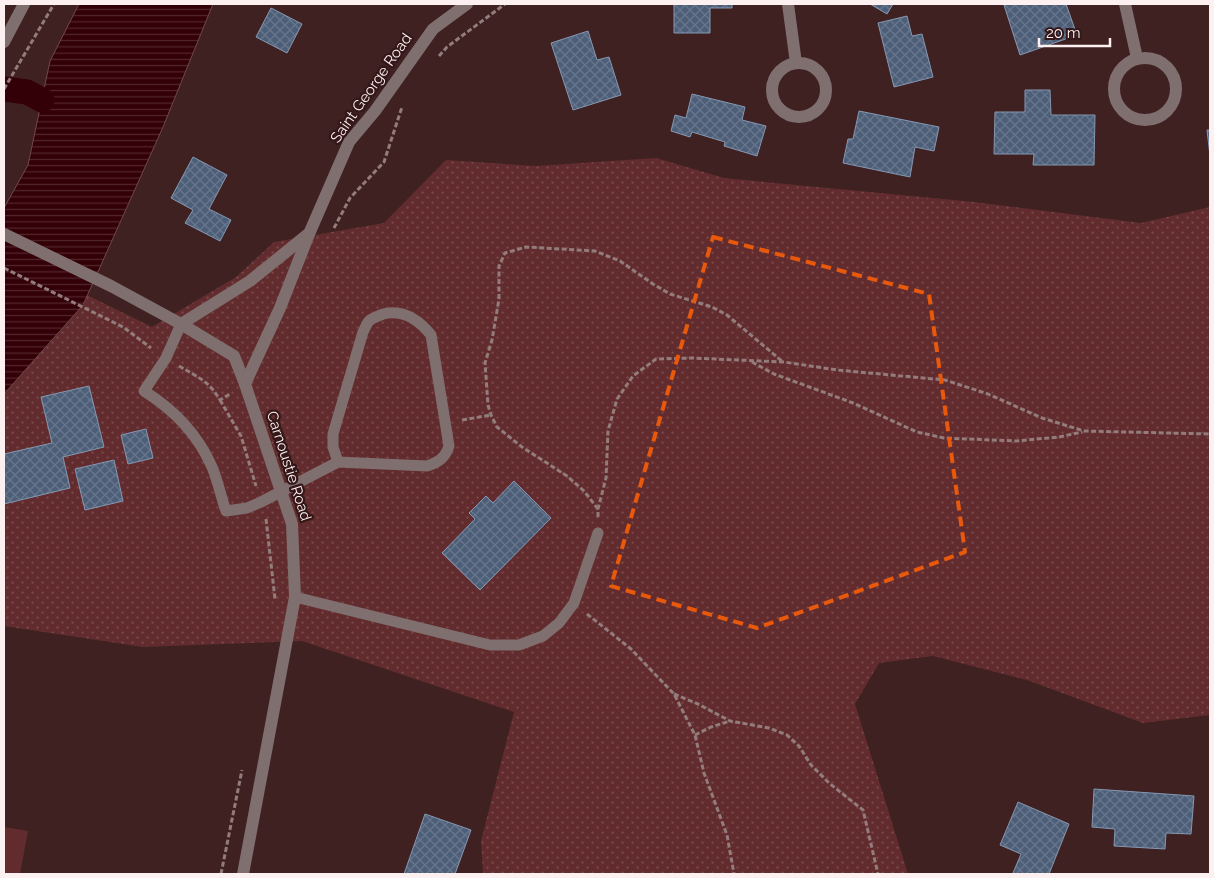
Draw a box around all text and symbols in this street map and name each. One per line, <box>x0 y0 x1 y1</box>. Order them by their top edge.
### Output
scale bar <box>1039 15 1110 47</box>
text: 20 m <box>1046 24 1081 42</box>
street label: Saint George Road <box>326 30 416 146</box>
street label: Carnoustie Road <box>263 409 315 523</box>

